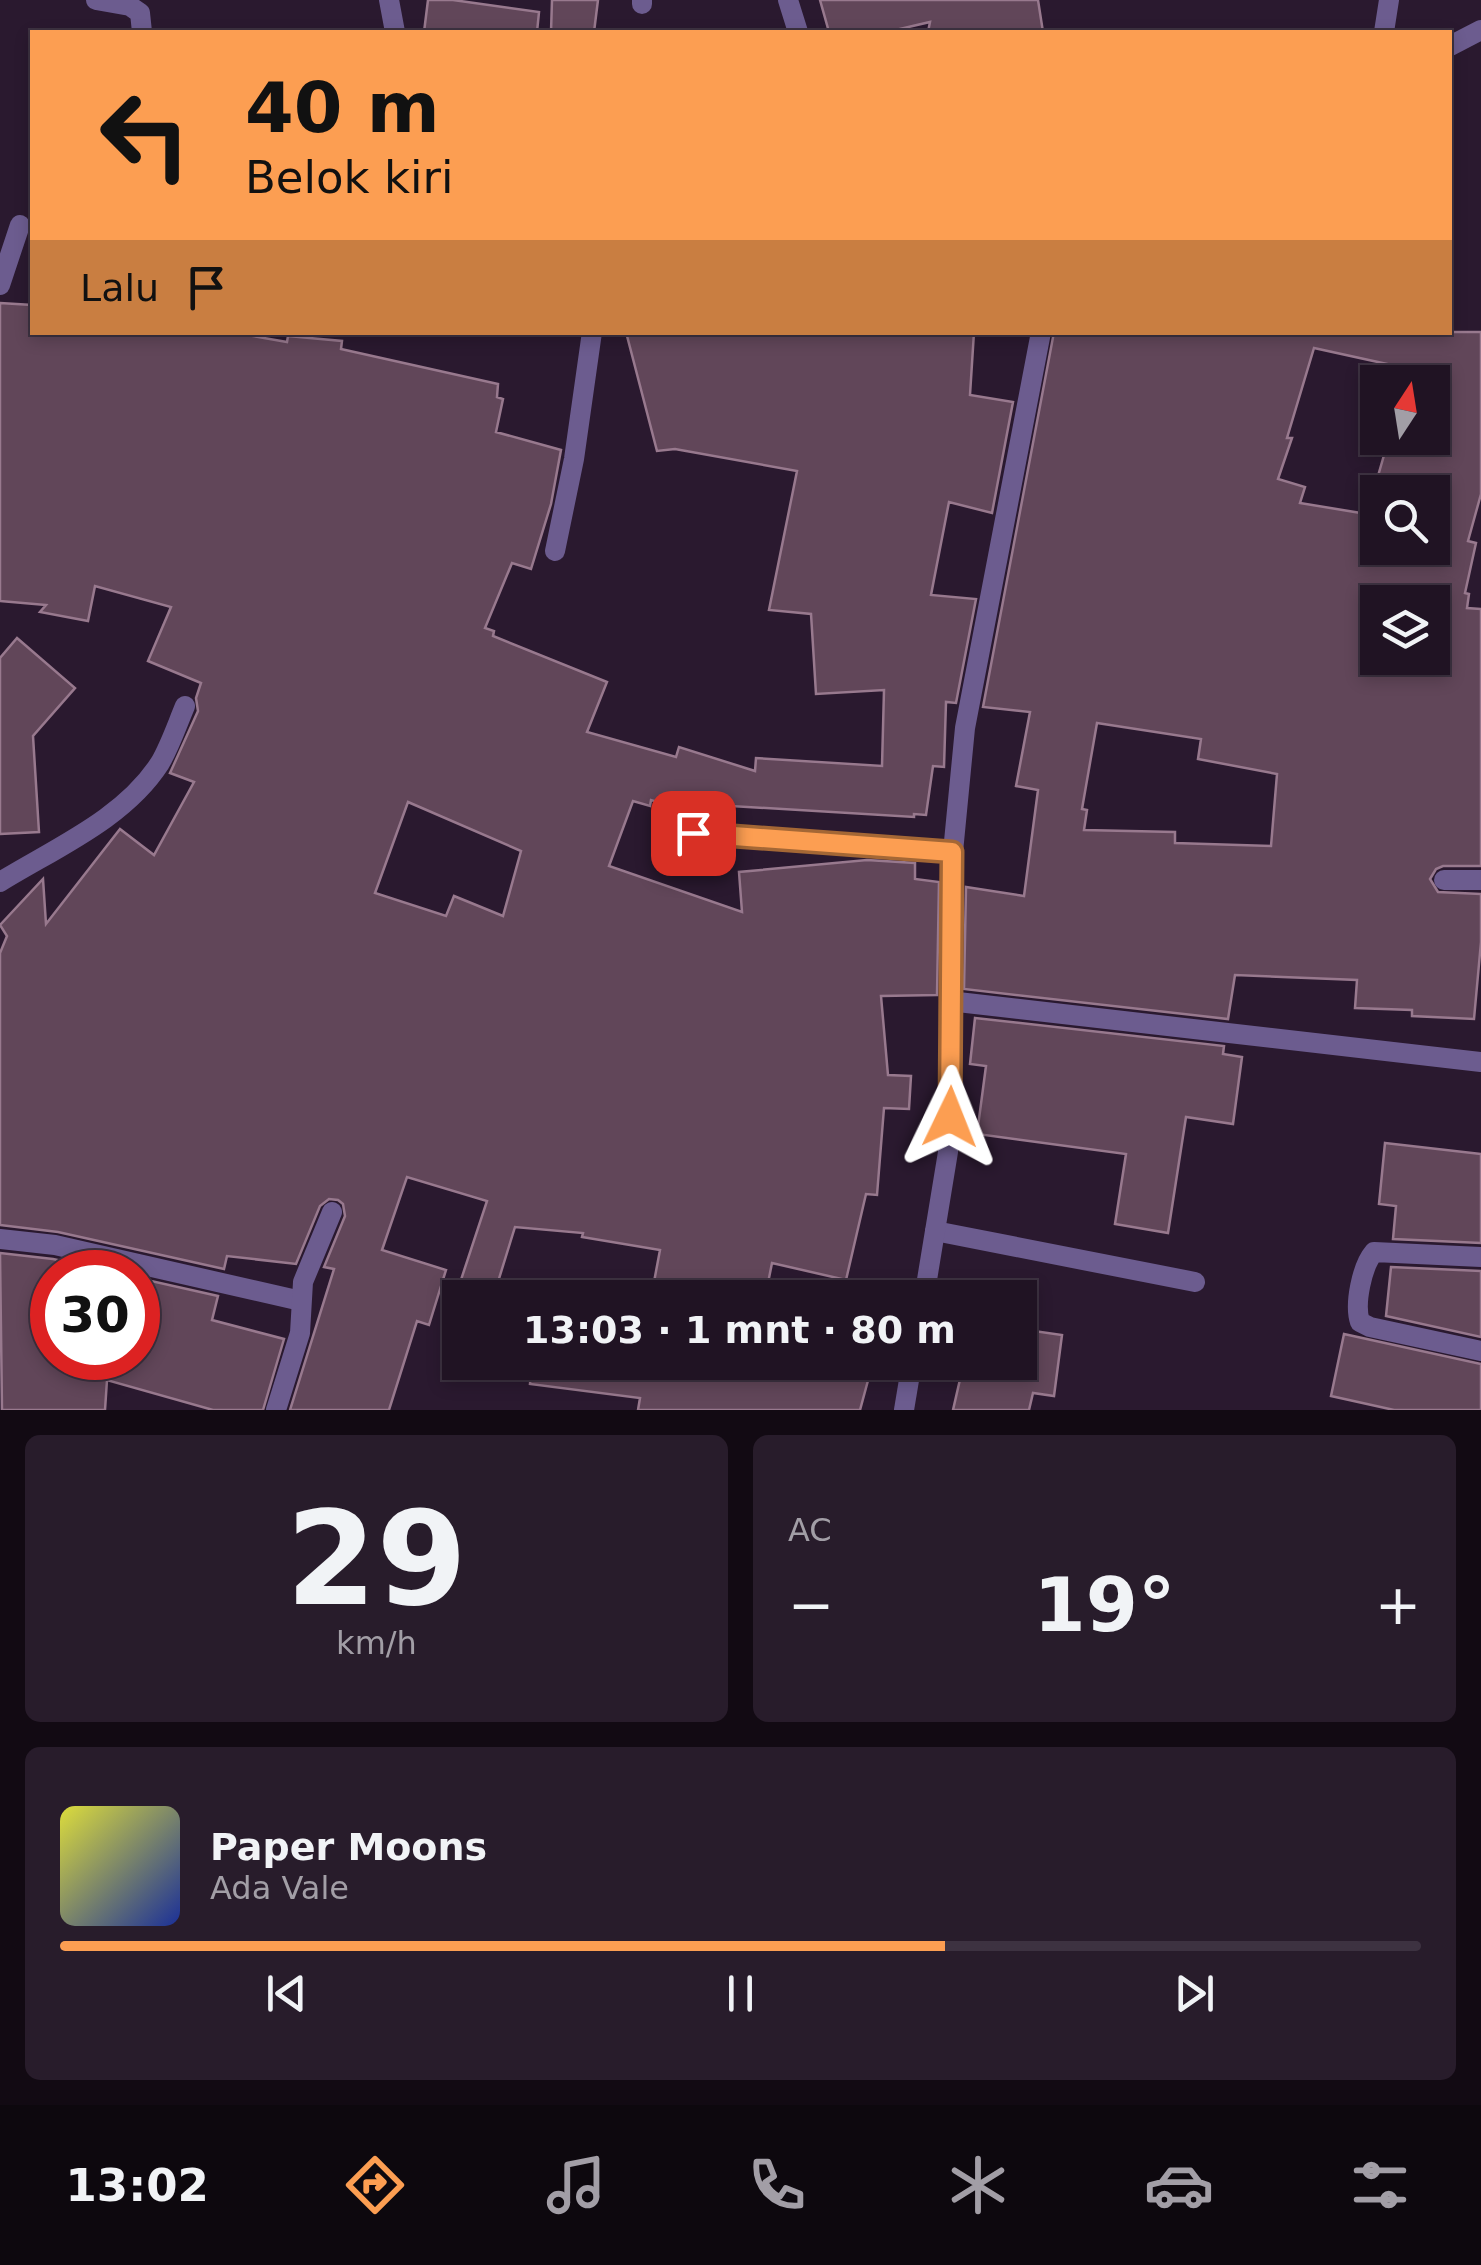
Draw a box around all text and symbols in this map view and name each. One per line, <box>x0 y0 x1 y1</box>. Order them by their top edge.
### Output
text: 40 m <box>245 67 440 149</box>
icon: left <box>80 70 210 200</box>
text: Belok kiri <box>245 151 454 204</box>
icon: arrive <box>179 260 234 315</box>
text: Lalu <box>80 266 159 310</box>
north arrow <box>1360 365 1450 455</box>
map controls <box>1360 365 1450 675</box>
button: search <box>1360 475 1450 565</box>
button: layers <box>1360 585 1450 675</box>
pin <box>651 791 736 876</box>
icon: arrive <box>666 806 721 861</box>
position arrow <box>898 1065 1002 1169</box>
speed limit sign: 30 <box>30 1250 160 1380</box>
text: 13:03 · 1 mnt · 80 m <box>523 1308 956 1352</box>
text: 29 <box>286 1483 467 1635</box>
text: AC <box>788 1511 832 1549</box>
text: 19° <box>1034 1561 1175 1649</box>
text: − <box>788 1573 834 1637</box>
text: + <box>1375 1573 1421 1637</box>
text: km/h <box>336 1624 417 1662</box>
text: Paper Moons <box>210 1825 487 1869</box>
text: Ada Vale <box>210 1869 349 1907</box>
icon: previous <box>259 1966 314 2021</box>
icon: pause <box>713 1966 768 2021</box>
icon: next <box>1167 1966 1222 2021</box>
icon: directions <box>340 2150 410 2220</box>
icon: music <box>541 2150 611 2220</box>
icon: phone <box>742 2150 812 2220</box>
icon: climate <box>943 2150 1013 2220</box>
icon: car <box>1144 2150 1214 2220</box>
icon: filters <box>1345 2150 1415 2220</box>
text: 13:02 <box>66 2159 209 2212</box>

